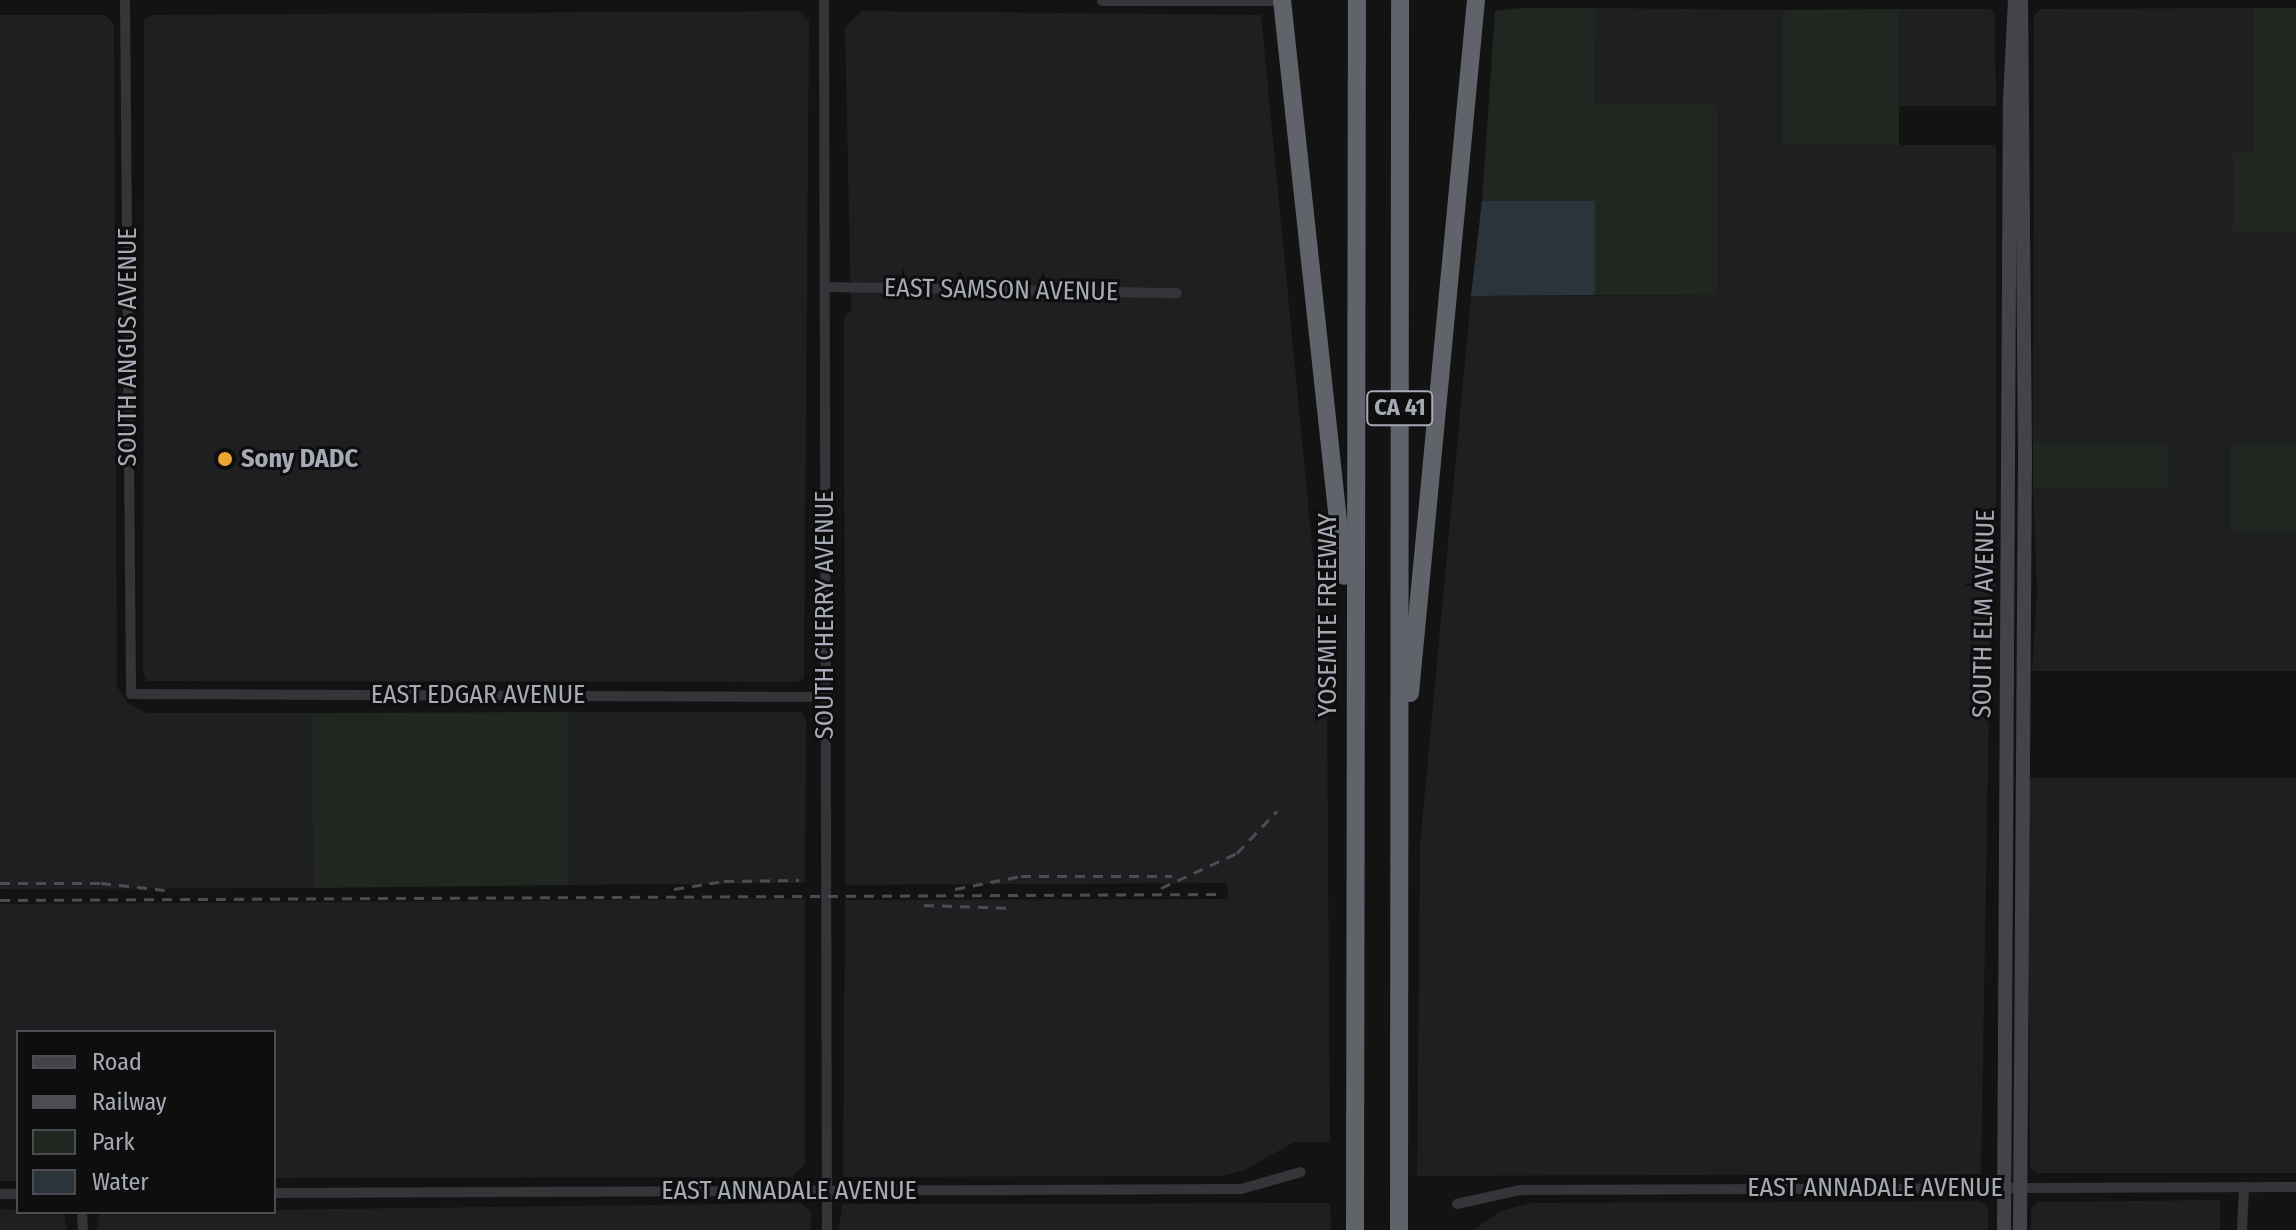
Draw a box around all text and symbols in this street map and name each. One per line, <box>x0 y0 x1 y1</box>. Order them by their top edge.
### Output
street label: SOUTH ANGUS AVENUE <box>112 228 144 466</box>
street label: EAST SAMSON AVENUE <box>884 272 1118 308</box>
road number: CA 41 <box>1366 388 1434 428</box>
place label: Sony DADC <box>241 443 358 475</box>
marker: Sony DADC <box>216 450 234 468</box>
street label: SOUTH CHERRY AVENUE <box>809 491 841 739</box>
street label: SOUTH ELM AVENUE <box>1967 510 2001 718</box>
street label: YOSEMITE FREEWAY <box>1312 513 1344 717</box>
street label: EAST EDGAR AVENUE <box>371 679 585 711</box>
legend <box>16 1030 276 1214</box>
text: Road <box>92 1048 142 1076</box>
text: Railway <box>92 1088 167 1116</box>
text: Park <box>92 1128 135 1156</box>
text: Water <box>92 1168 149 1196</box>
street label: EAST ANNADALE AVENUE <box>1747 1172 2003 1204</box>
street label: EAST ANNADALE AVENUE <box>661 1175 917 1207</box>

